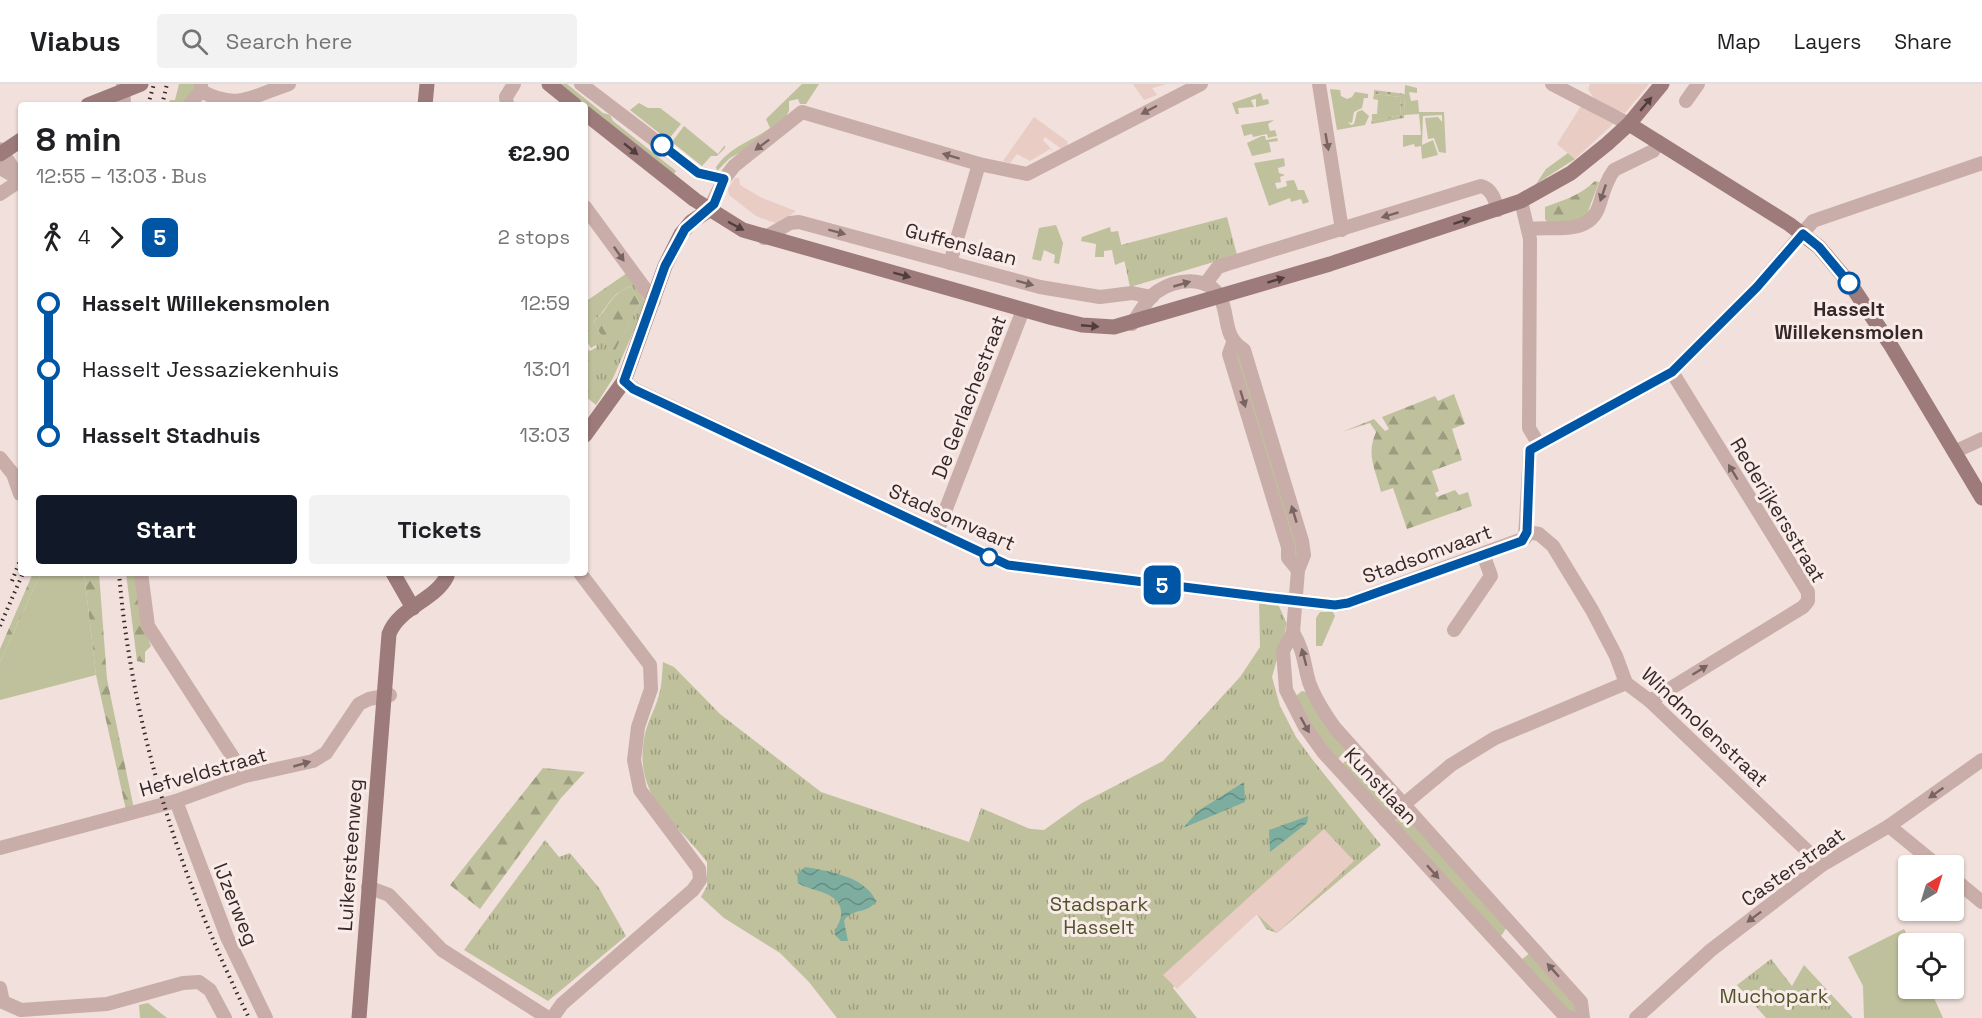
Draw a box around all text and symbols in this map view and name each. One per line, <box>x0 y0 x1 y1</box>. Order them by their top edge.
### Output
search box <box>157 14 577 68</box>
text: Viabus <box>30 23 121 59</box>
icon: search <box>178 25 211 58</box>
text: Search here <box>226 27 353 55</box>
text: Map <box>1717 28 1761 55</box>
text: Layers <box>1794 28 1861 55</box>
text: Share <box>1894 28 1952 55</box>
one-way arrow <box>1639 97 1652 112</box>
one-way arrow <box>1141 105 1158 115</box>
text: 8 min <box>36 119 121 161</box>
one-way arrow <box>1323 132 1332 151</box>
unlabelled marker <box>651 134 673 156</box>
text: €2.90 <box>508 139 570 167</box>
one-way arrow <box>754 139 770 151</box>
one-way arrow <box>623 143 638 155</box>
one-way arrow <box>942 151 960 160</box>
text: 12:55 – 13:03 · Bus <box>36 163 207 189</box>
one-way arrow <box>1598 185 1608 203</box>
one-way arrow <box>1381 211 1399 220</box>
one-way arrow <box>1453 216 1471 225</box>
street label: Guffenslaan <box>902 217 1020 271</box>
icon: walk <box>36 221 69 254</box>
icon: forward <box>100 221 133 254</box>
one-way arrow <box>728 221 745 231</box>
text: 4 <box>78 224 91 250</box>
text: 5 <box>154 224 166 251</box>
text: 2 stops <box>498 224 570 250</box>
one-way arrow <box>827 228 846 238</box>
one-way arrow <box>613 246 625 262</box>
one-way arrow <box>893 271 911 280</box>
marker: Hasselt Willekensmolen <box>1838 272 1860 294</box>
one-way arrow <box>1267 275 1285 284</box>
one-way arrow <box>1016 278 1034 288</box>
one-way arrow <box>1173 279 1191 288</box>
text: Hasselt Willekensmolen <box>82 289 330 317</box>
text: 12:59 <box>520 290 570 316</box>
place label: Hasselt Willekensmolen <box>1775 296 1923 345</box>
street label: De Gerlachestraat <box>926 311 1012 483</box>
one-way arrow <box>1081 321 1100 331</box>
text: Hasselt Jessaziekenhuis <box>82 355 339 383</box>
text: 13:01 <box>523 356 570 382</box>
one-way arrow <box>1239 390 1248 408</box>
text: Hasselt Stadhuis <box>82 421 261 449</box>
text: 13:03 <box>520 422 570 448</box>
street label: Rederijkersstraat <box>1724 433 1832 587</box>
one-way arrow <box>1728 464 1739 480</box>
street label: Stadsomvaart <box>885 478 1019 556</box>
button: Start <box>36 495 297 564</box>
button: Tickets <box>309 495 570 564</box>
one-way arrow <box>1289 505 1298 523</box>
street label: Stadsomvaart <box>1359 519 1495 589</box>
unlabelled marker <box>980 548 998 566</box>
line badge: 5 <box>1142 566 1182 604</box>
text: 5 <box>1156 572 1168 599</box>
one-way arrow <box>1299 648 1308 666</box>
street label: Windmolenstraat <box>1636 661 1774 793</box>
one-way arrow <box>1692 665 1708 676</box>
one-way arrow <box>1300 717 1310 734</box>
street label: Hefveldstraat <box>136 741 270 803</box>
street label: Kunstlaan <box>1339 742 1423 830</box>
one-way arrow <box>293 759 311 768</box>
street label: Luikersteenweg <box>332 778 368 932</box>
one-way arrow <box>1928 787 1944 799</box>
street label: Casterstraat <box>1736 822 1850 912</box>
north arrow <box>1898 855 1964 921</box>
map controls <box>1898 855 1964 999</box>
street label: IJzerweg <box>208 859 264 949</box>
one-way arrow <box>1426 864 1439 879</box>
park label: Stadspark Hasselt <box>1050 891 1149 940</box>
one-way arrow <box>1746 911 1762 923</box>
button: locate <box>1898 933 1964 999</box>
one-way arrow <box>1547 963 1560 978</box>
park label: Muchopark <box>1720 983 1829 1009</box>

